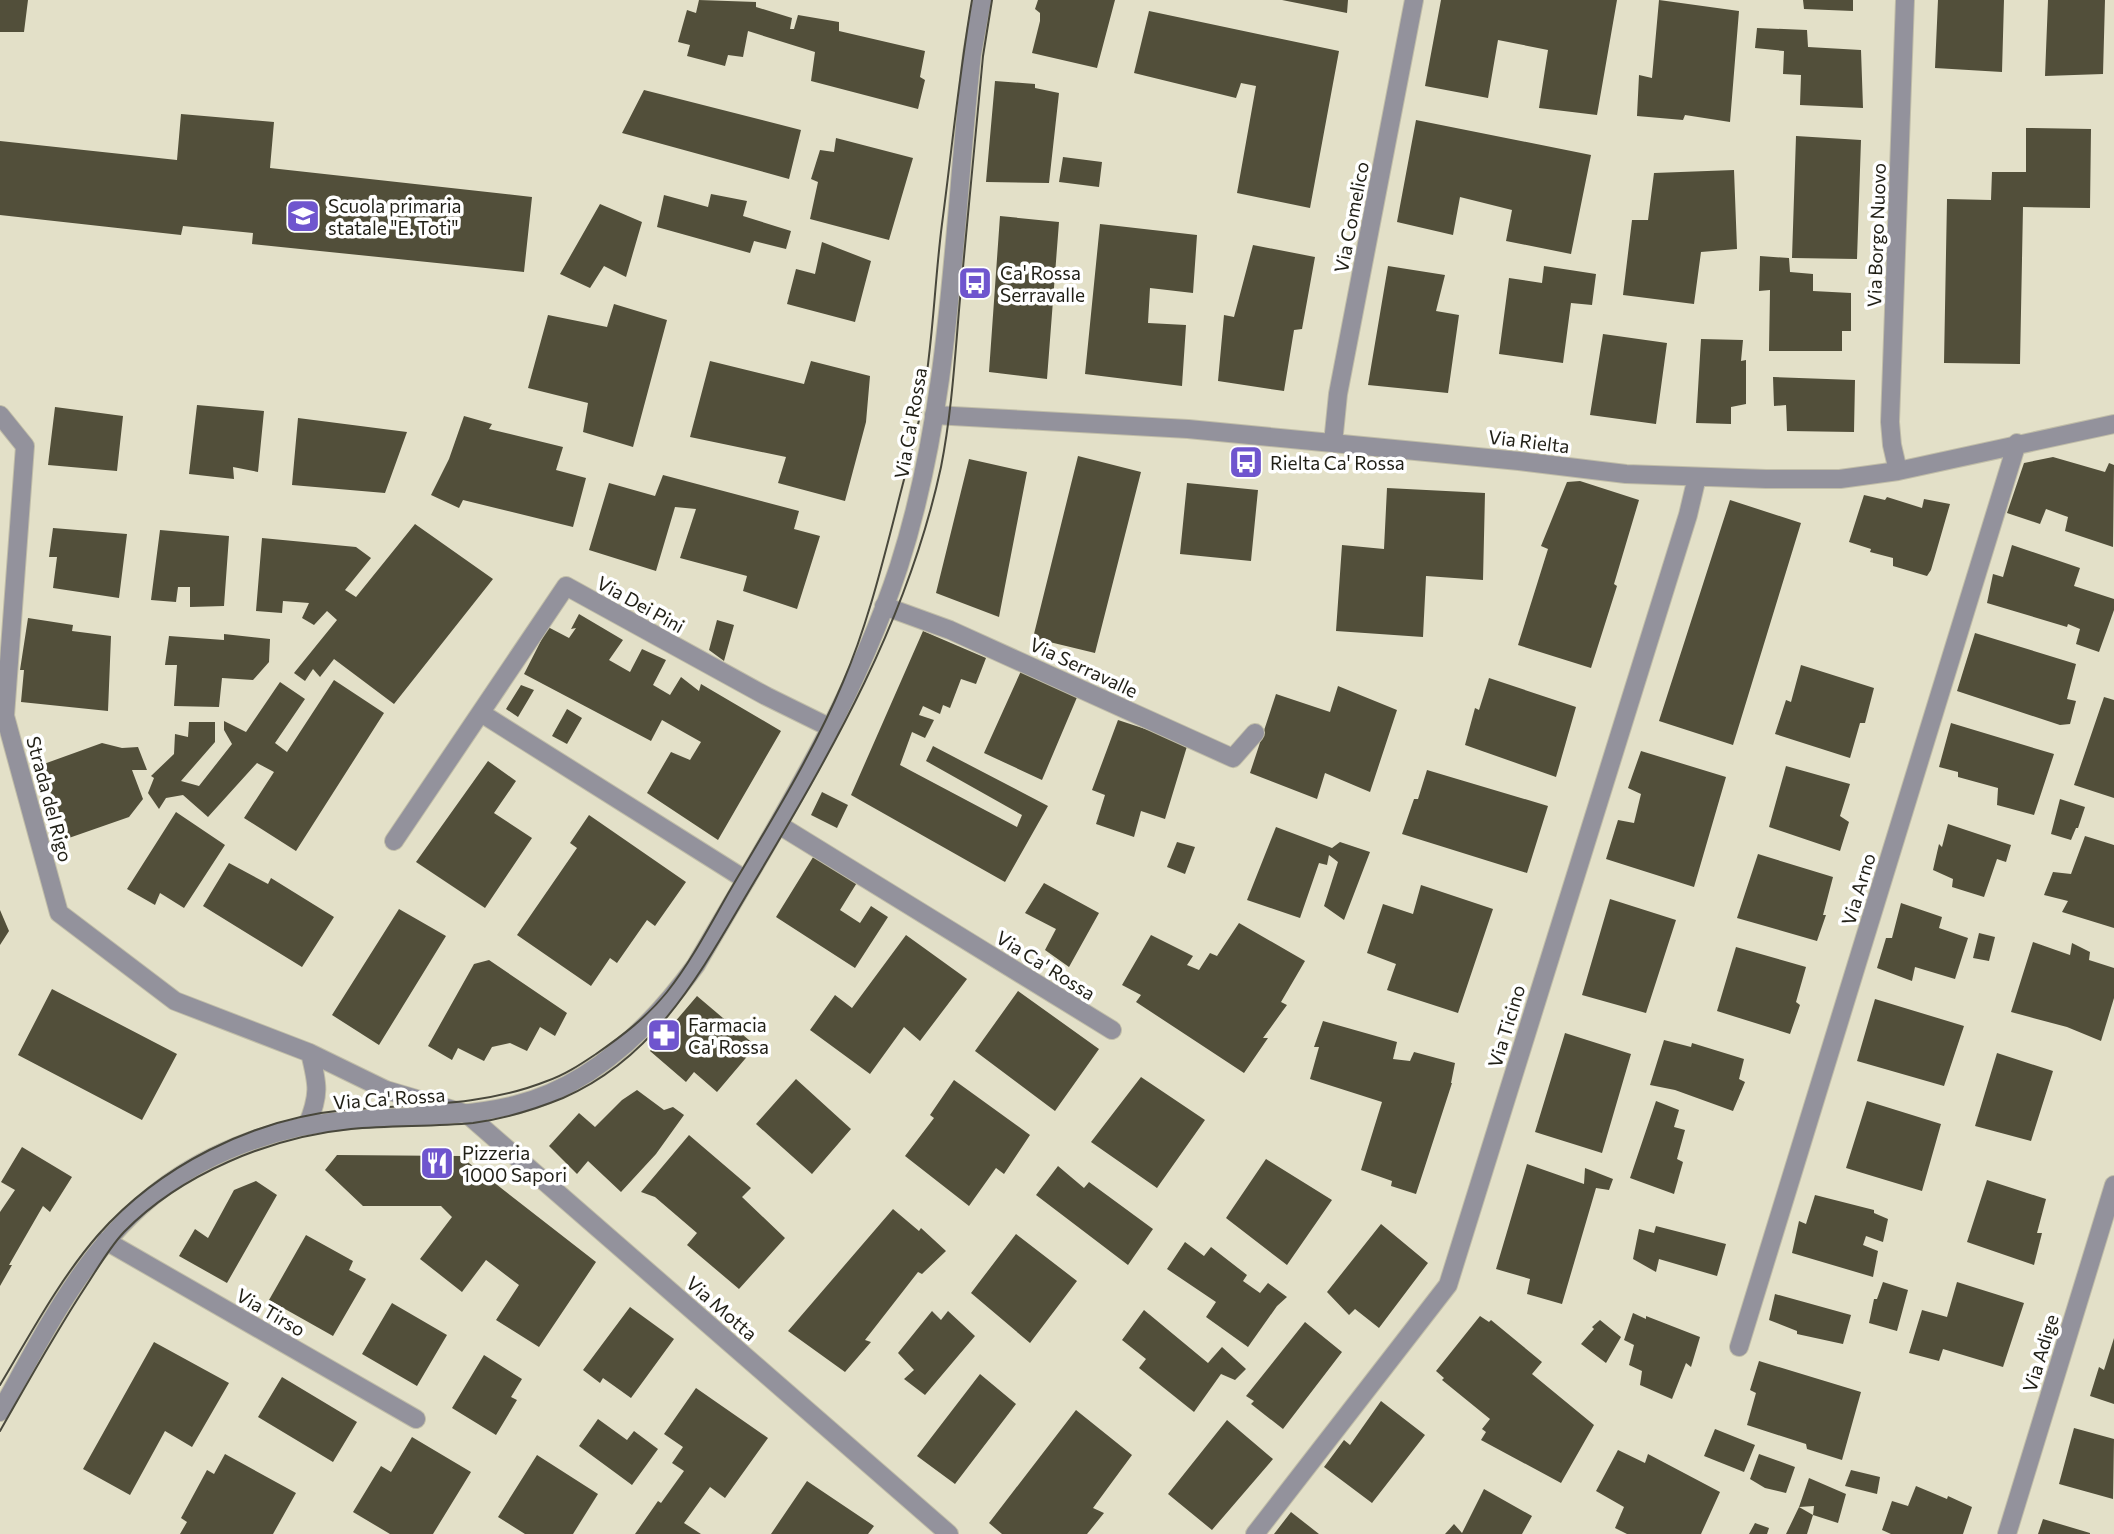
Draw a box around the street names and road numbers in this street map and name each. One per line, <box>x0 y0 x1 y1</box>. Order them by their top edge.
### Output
street label: Via Comelico <box>1329 159 1373 275</box>
street label: Via Borgo Nuovo <box>1862 162 1890 308</box>
street label: Via Ca' Rossa <box>889 366 931 480</box>
street label: Via Rielta <box>1487 425 1571 457</box>
street label: Via Dei Pini <box>593 571 689 637</box>
street label: Via Serravalle <box>1026 632 1142 702</box>
street label: Strada del Rigo <box>22 734 78 864</box>
street label: Via Arno <box>1836 850 1880 928</box>
street label: Via Ca' Rossa <box>992 925 1100 1005</box>
street label: Via Ticino <box>1483 982 1529 1070</box>
street label: Via Ca' Rossa <box>332 1083 446 1113</box>
street label: Via Motta <box>682 1271 762 1345</box>
street label: Via Tirso <box>232 1283 310 1341</box>
street label: Via Adige <box>2017 1311 2063 1395</box>

